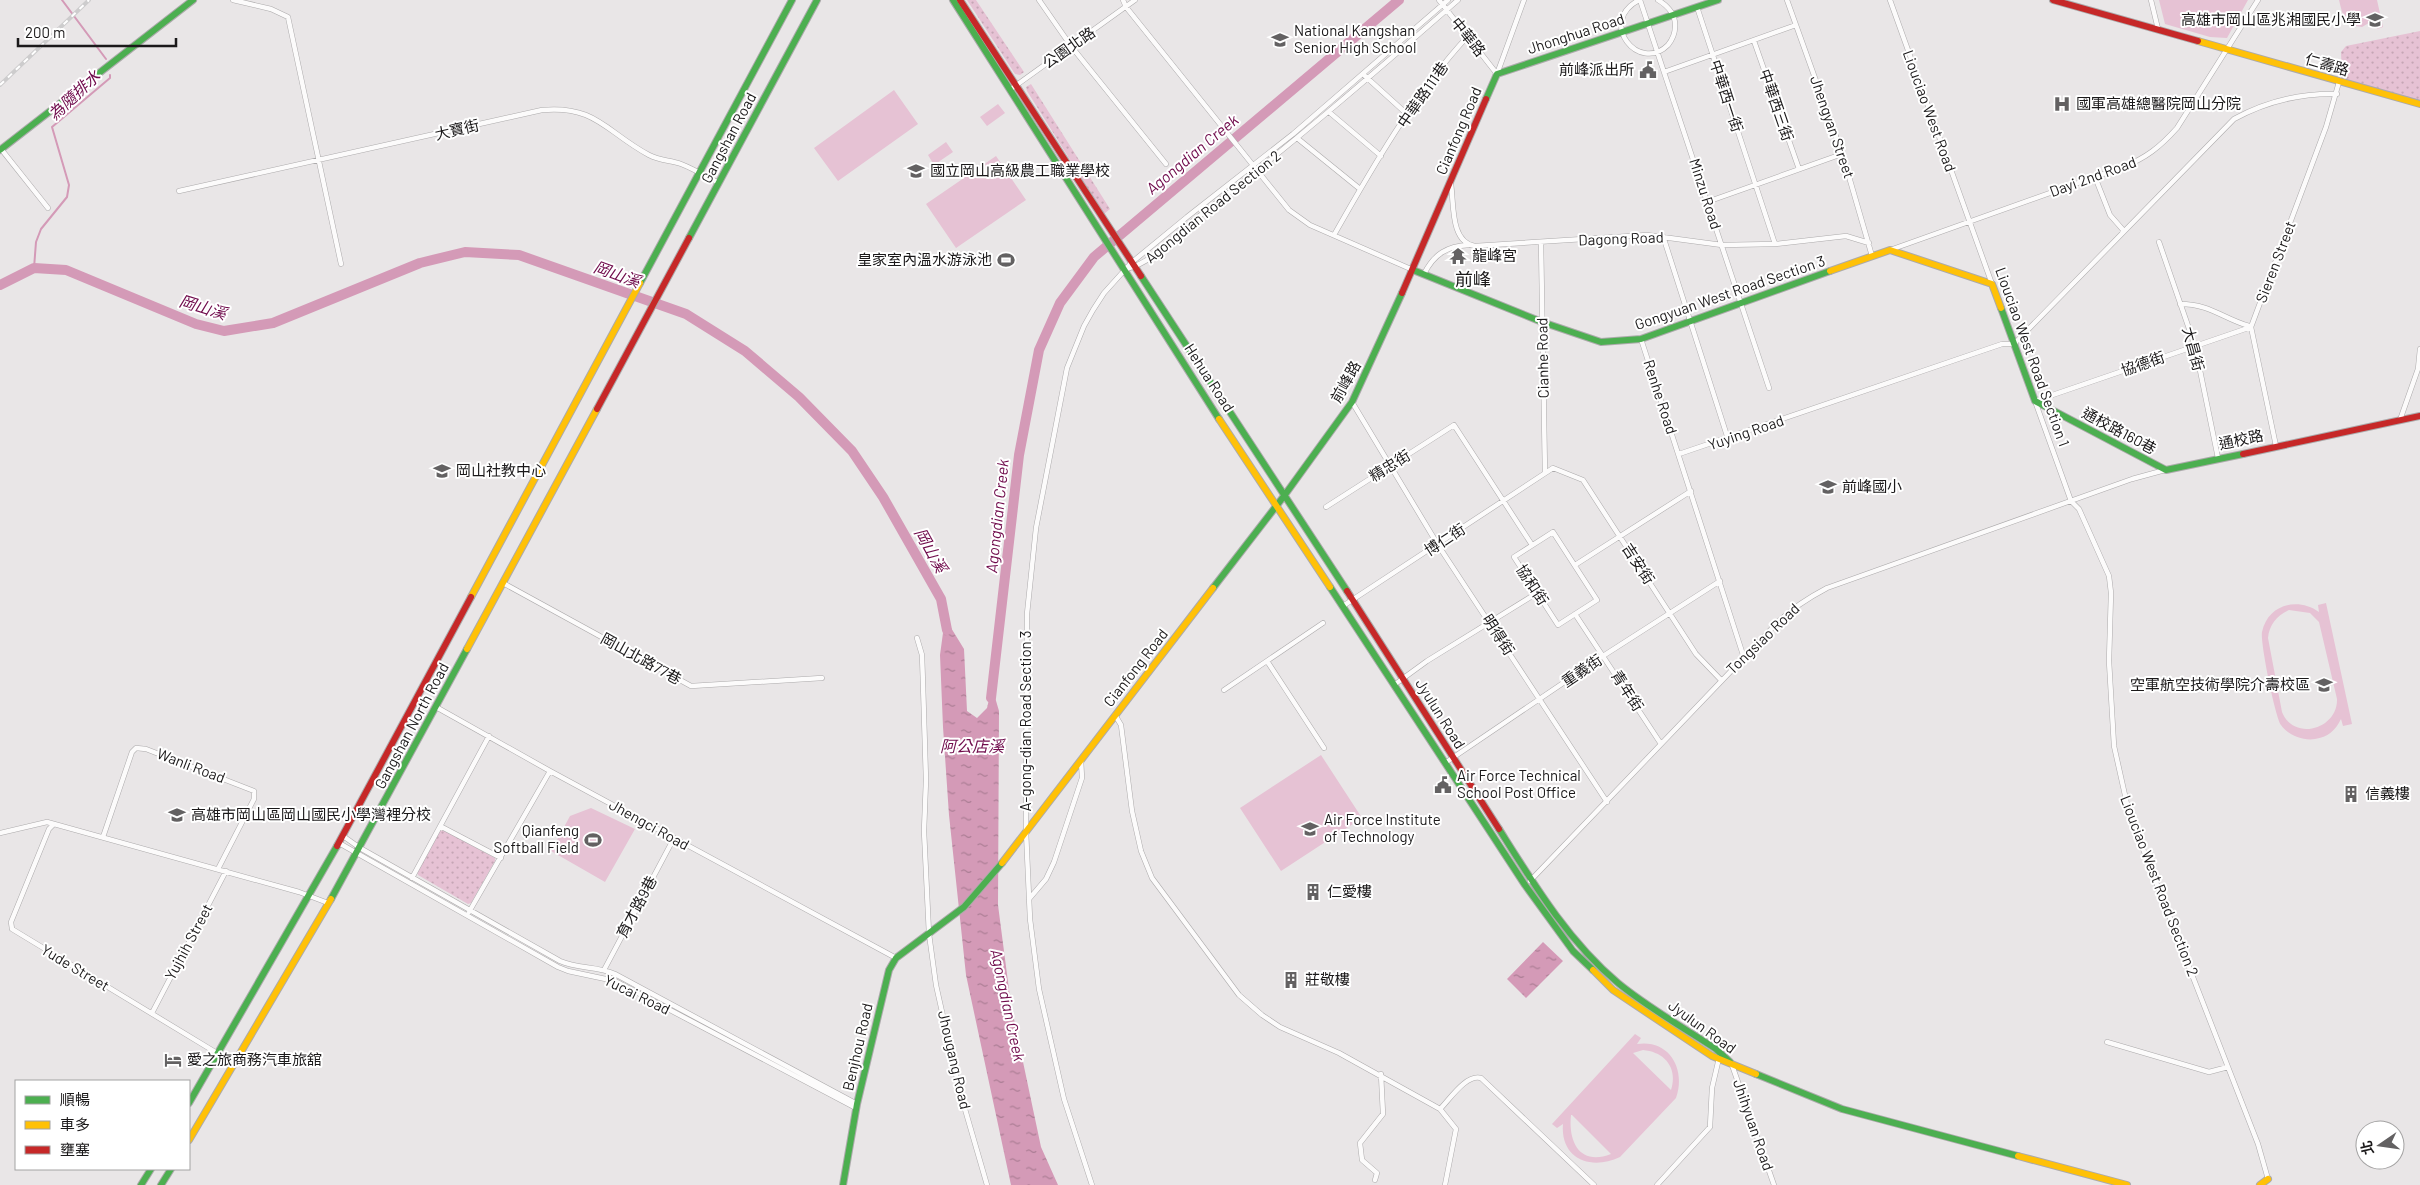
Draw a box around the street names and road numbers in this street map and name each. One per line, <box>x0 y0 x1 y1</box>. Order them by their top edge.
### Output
street label: Jhonghua Road <box>1525 9 1626 57</box>
street label: 中華路 <box>1448 13 1490 60</box>
street label: 公園北路 <box>1039 23 1098 72</box>
street label: Liouciao West Road <box>1900 47 1960 174</box>
street label: 仁壽路 <box>2303 49 2351 79</box>
street label: 中華西一街 <box>1707 57 1747 134</box>
street label: 中華路111巷 <box>1393 58 1451 131</box>
street label: 中華西三街 <box>1756 66 1798 143</box>
street label: Jhengyan Street <box>1807 73 1859 180</box>
street label: Cianfong Road <box>1431 84 1485 177</box>
street label: Gangshan Road <box>697 89 760 186</box>
street label: 大寶街 <box>433 115 481 143</box>
street label: Agongdian Road Section 2 <box>1141 146 1284 266</box>
street label: Dayi 2nd Road <box>2047 152 2138 200</box>
street label: Minzu Road <box>1686 156 1726 231</box>
street label: Sieren Street <box>2251 218 2299 305</box>
street label: Dagong Road <box>1578 228 1664 248</box>
street label: Gongyuan West Road Section 3 <box>1632 251 1827 333</box>
street label: Liouciao West Road Section 1 <box>1992 265 2074 449</box>
street label: Cianhe Road <box>1532 317 1552 399</box>
street label: 大昌街 <box>2179 325 2208 373</box>
street label: Hehua Road <box>1181 340 1239 415</box>
street label: 協德街 <box>2118 347 2167 379</box>
street label: 前峰路 <box>1326 357 1364 406</box>
street label: Renhe Road <box>1640 357 1681 436</box>
street label: 通校路160巷 <box>2079 403 2160 457</box>
street label: Yuying Road <box>1705 411 1786 453</box>
street label: 通校路 <box>2217 426 2265 453</box>
street label: 精忠街 <box>1366 446 1413 485</box>
street label: 博仁街 <box>1421 519 1468 559</box>
street label: 吉安街 <box>1619 540 1659 587</box>
street label: 協和街 <box>1513 561 1553 608</box>
street label: Tongsiao Road <box>1722 599 1803 678</box>
street label: 明得街 <box>1479 611 1519 658</box>
street label: Cianfong Road <box>1099 625 1171 710</box>
street label: 岡山北路77巷 <box>598 629 685 688</box>
street label: A-gong-dian Road Section 3 <box>1016 631 1034 811</box>
street label: 重義街 <box>1558 650 1605 690</box>
street label: Gangshan North Road <box>370 659 452 792</box>
street label: 青年街 <box>1608 667 1648 714</box>
street label: Jyulun Road <box>1412 675 1470 752</box>
street label: Wanli Road <box>155 744 228 786</box>
street label: Liouciao West Road Section 2 <box>2117 793 2203 979</box>
street label: Jhengci Road <box>606 795 693 853</box>
street label: 育才路9巷 <box>612 872 660 941</box>
street label: Yujhih Street <box>161 900 216 983</box>
street label: Yude Street <box>38 940 113 994</box>
street label: Yucai Road <box>601 970 674 1018</box>
street label: Jyulun Road <box>1665 996 1740 1057</box>
street label: Benjhou Road <box>838 1001 876 1092</box>
street label: Jhougang Road <box>935 1009 975 1111</box>
street label: Jhihyuan Road <box>1730 1077 1778 1173</box>

